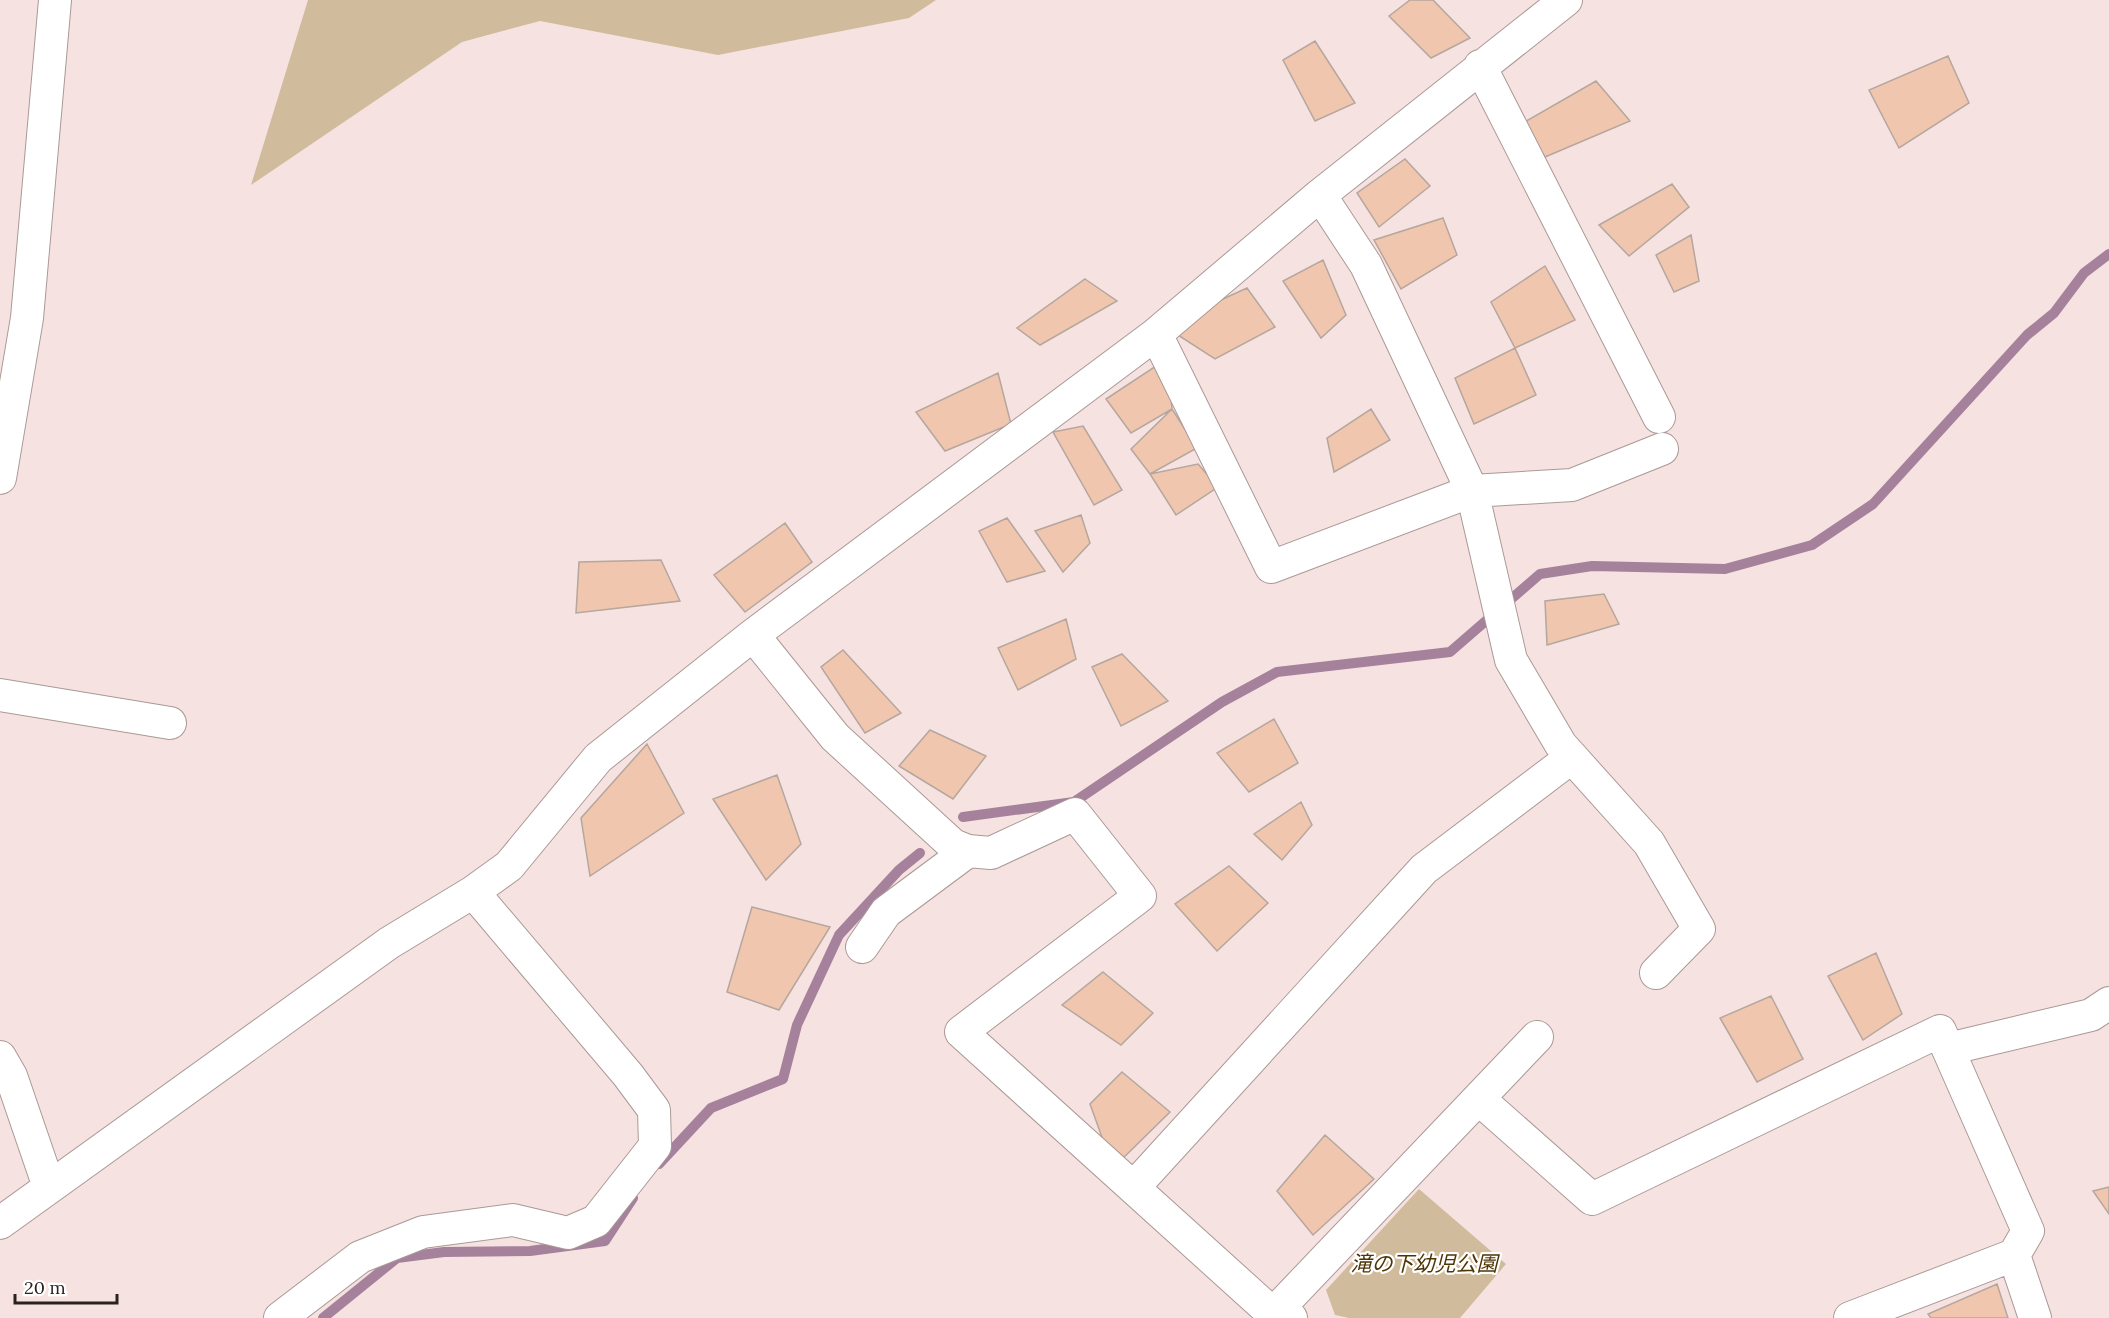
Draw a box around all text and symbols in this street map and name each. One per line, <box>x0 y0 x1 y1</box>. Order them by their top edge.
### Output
park label: 滝の下幼児公園 <box>1351 1250 1500 1277</box>
scale bar <box>15 1267 117 1305</box>
text: 20 m <box>24 1276 66 1299</box>

